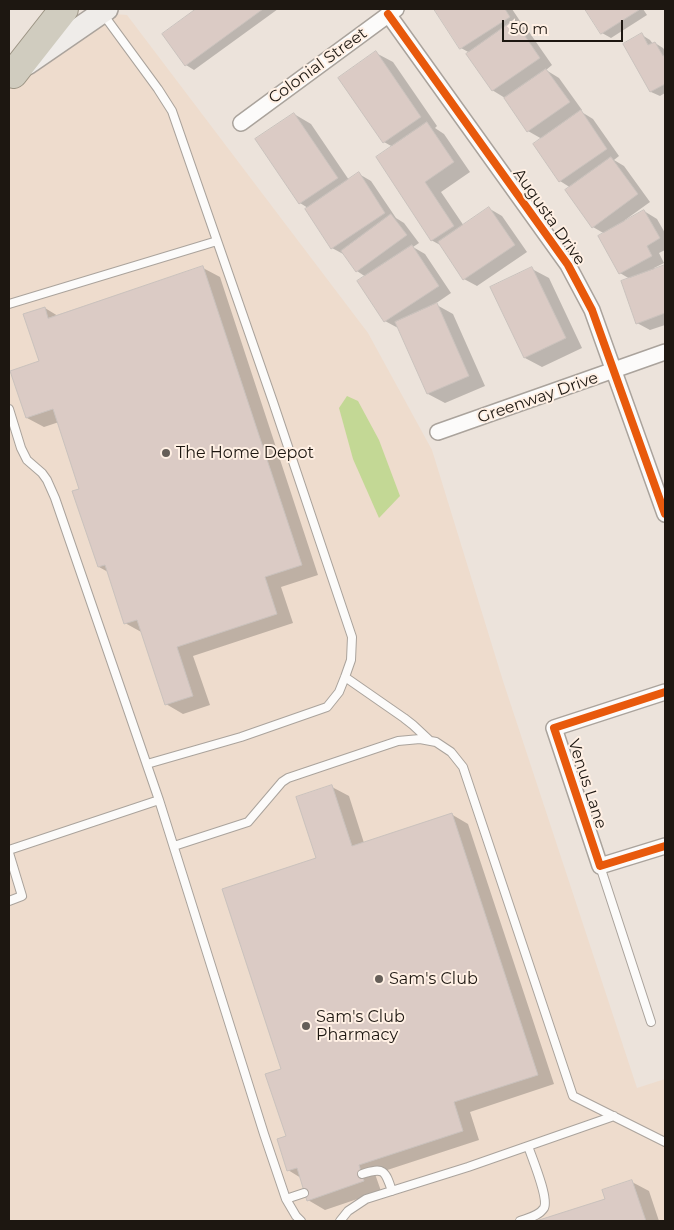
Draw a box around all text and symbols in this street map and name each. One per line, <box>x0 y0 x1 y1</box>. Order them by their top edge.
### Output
scale bar <box>504 10 625 42</box>
text: 50 m <box>510 19 548 38</box>
street label: Colonial Street <box>265 24 371 108</box>
street label: Augusta Drive <box>509 165 589 269</box>
street label: Greenway Drive <box>475 368 601 428</box>
place label: The Home Depot <box>176 443 314 463</box>
marker: The Home Depot <box>160 447 172 459</box>
street label: Venus Lane <box>564 737 610 831</box>
place label: Sam's Club <box>389 969 478 989</box>
marker: Sam's Club <box>373 973 385 985</box>
place label: Sam's Club Pharmacy <box>316 1007 405 1045</box>
marker: Sam's Club Pharmacy <box>300 1020 312 1032</box>

